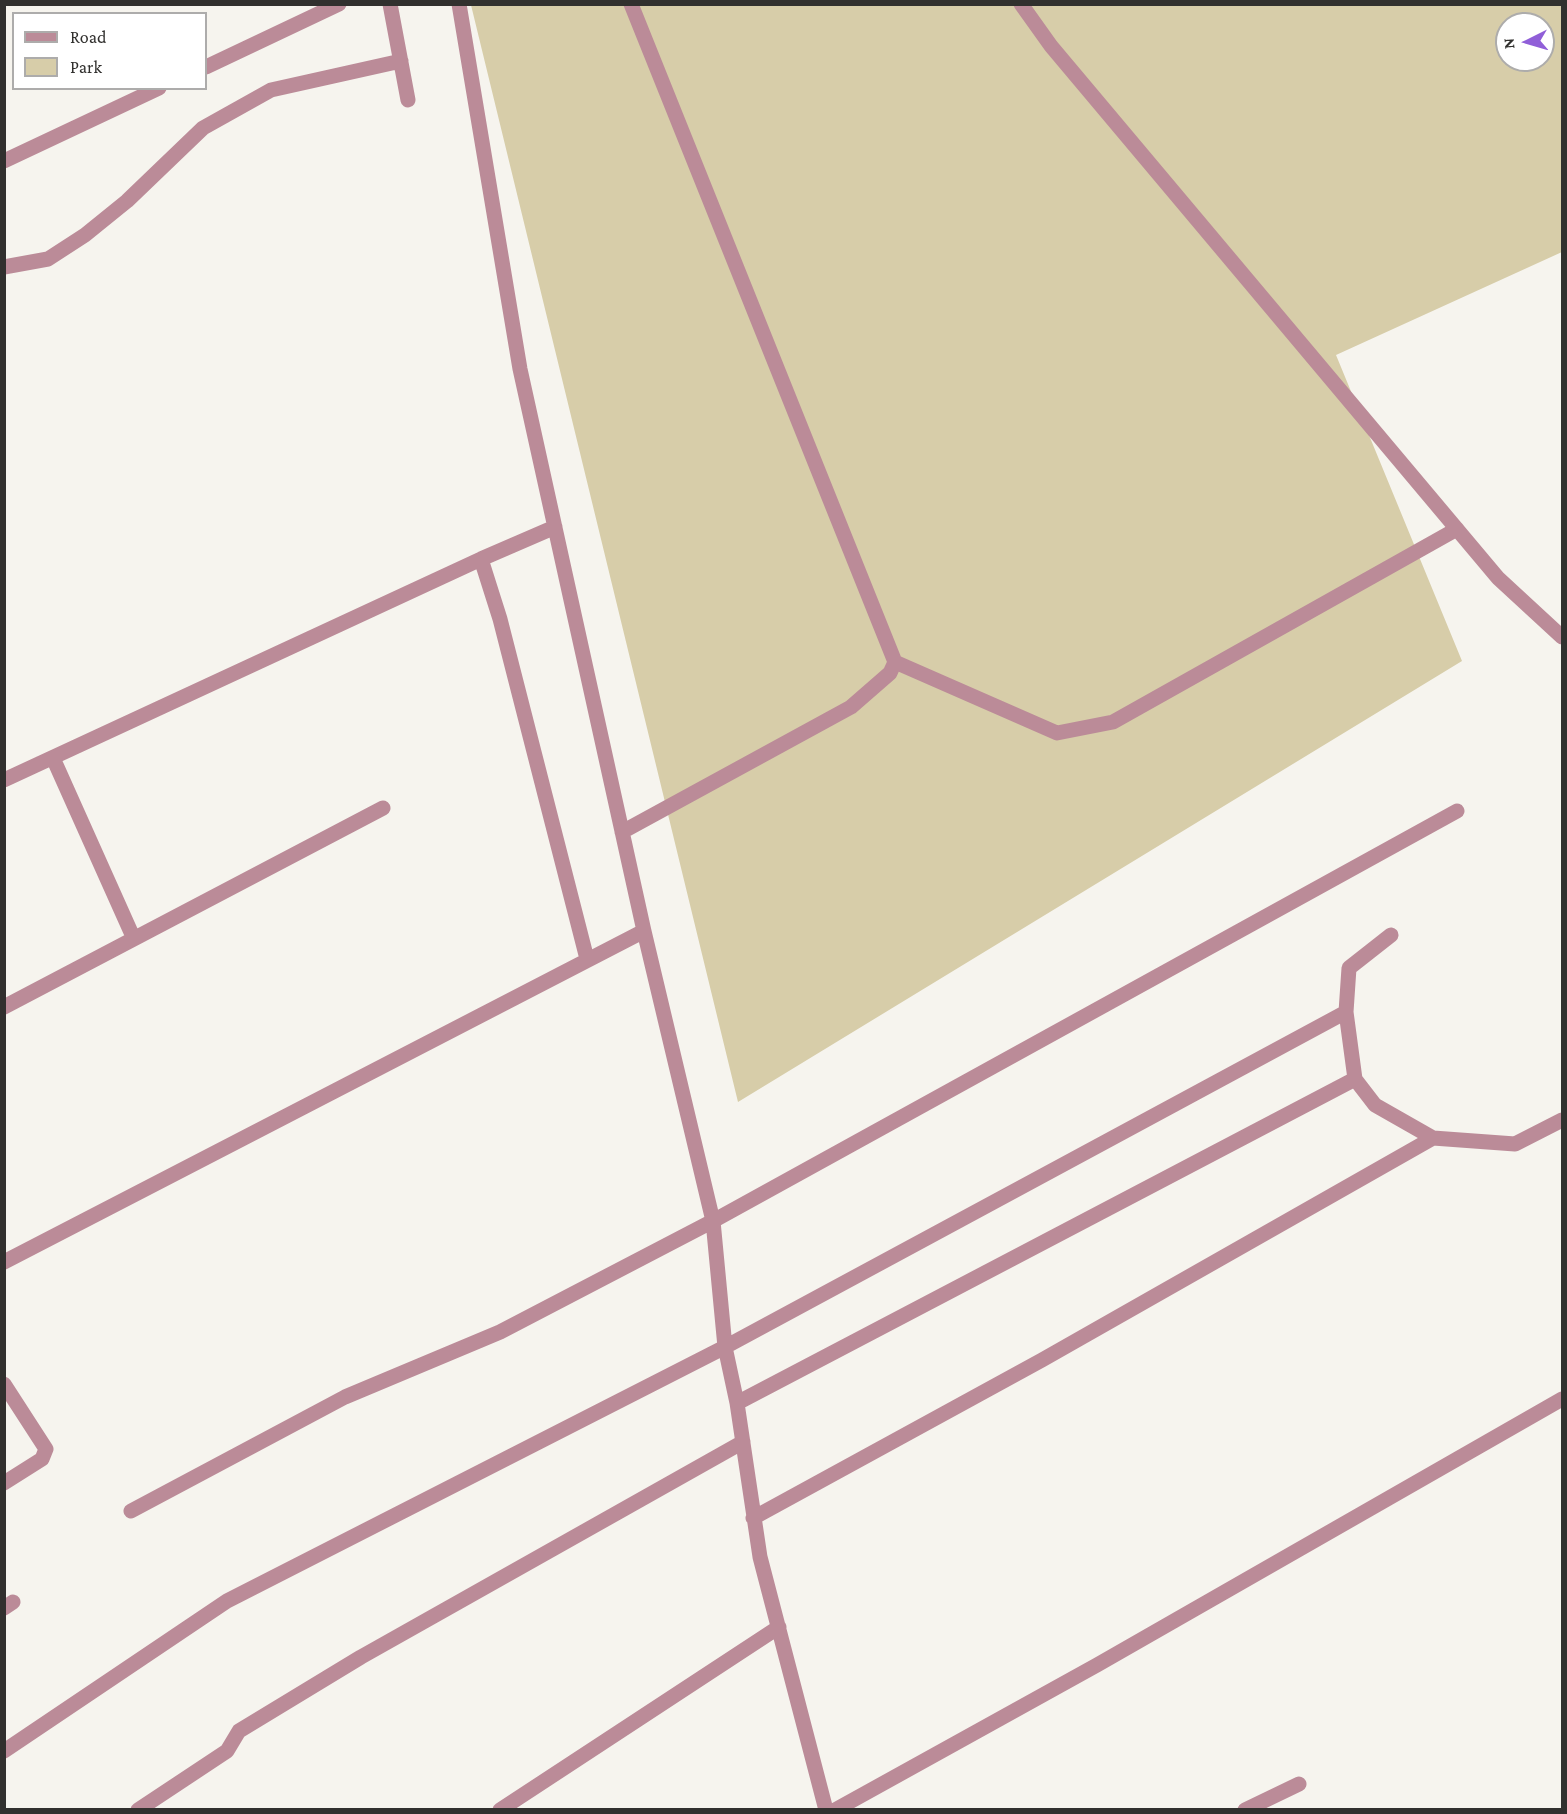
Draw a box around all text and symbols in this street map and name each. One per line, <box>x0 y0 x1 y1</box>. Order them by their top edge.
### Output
legend <box>12 12 207 90</box>
north arrow <box>1495 12 1555 72</box>
text: Road <box>70 27 107 47</box>
text: N <box>1500 37 1518 50</box>
text: Park <box>70 57 102 77</box>

